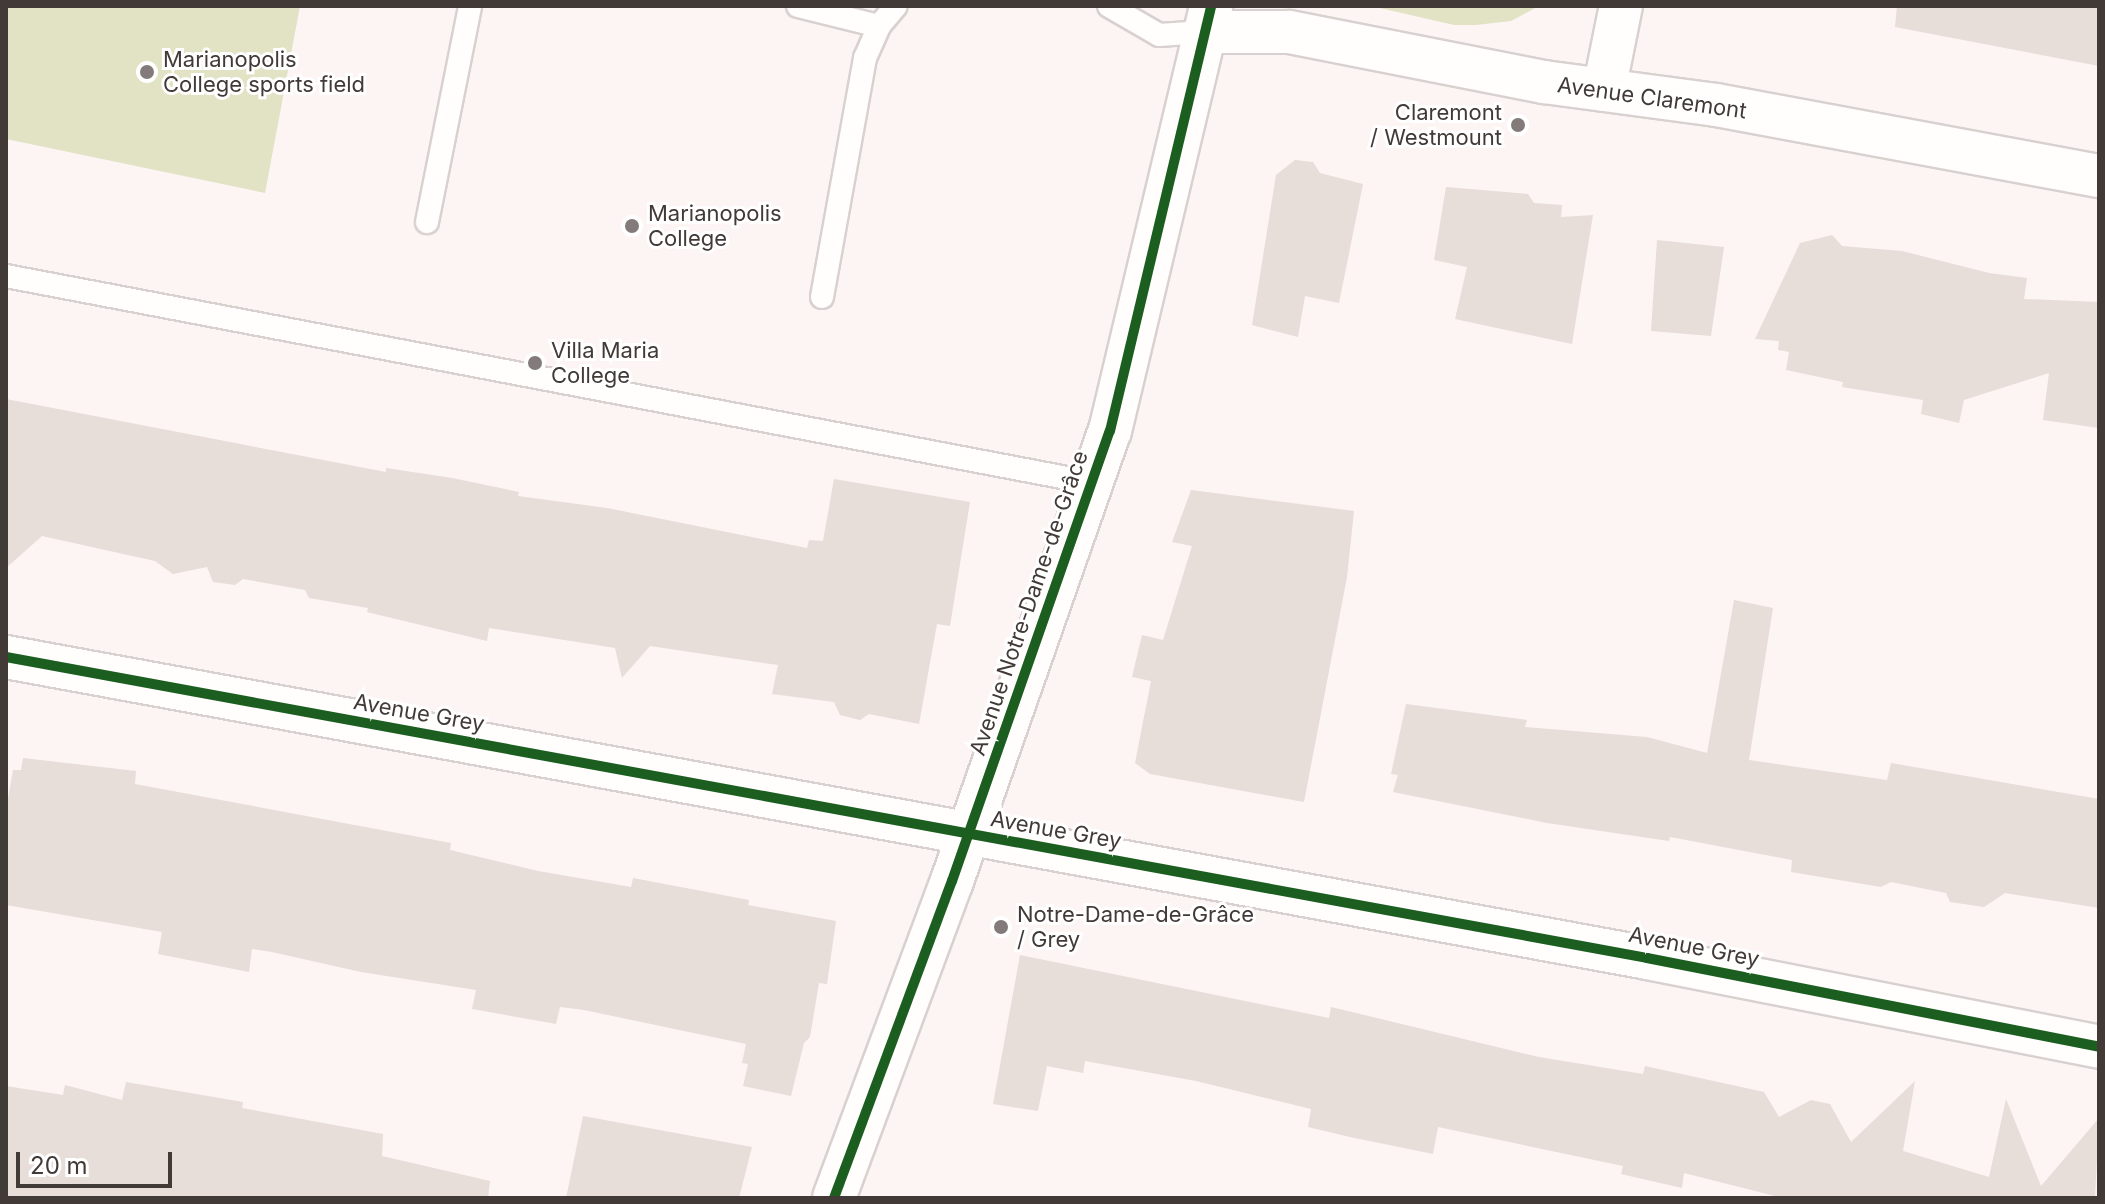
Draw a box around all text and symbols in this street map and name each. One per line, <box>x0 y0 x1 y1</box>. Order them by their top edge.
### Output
place label: Marianopolis College sports field <box>163 46 365 98</box>
marker: Marianopolis College sports field <box>138 63 156 81</box>
street label: Avenue Claremont <box>1556 72 1748 124</box>
place label: Claremont / Westmount <box>1370 99 1502 150</box>
marker: Claremont / Westmount <box>1509 116 1527 134</box>
place label: Marianopolis College <box>648 200 782 252</box>
marker: Marianopolis College <box>623 217 641 235</box>
place label: Villa Maria College <box>551 337 659 388</box>
marker: Villa Maria College <box>526 354 544 372</box>
street label: Avenue Notre-Dame-de-Grâce <box>964 447 1094 759</box>
street label: Avenue Grey <box>351 688 487 738</box>
street label: Avenue Grey <box>988 805 1124 855</box>
place label: Notre-Dame-de-Grâce / Grey <box>1017 901 1254 952</box>
marker: Notre-Dame-de-Grâce / Grey <box>992 918 1010 936</box>
street label: Avenue Grey <box>1626 921 1762 973</box>
scale bar <box>20 1136 176 1186</box>
text: 20 m <box>30 1151 88 1180</box>

